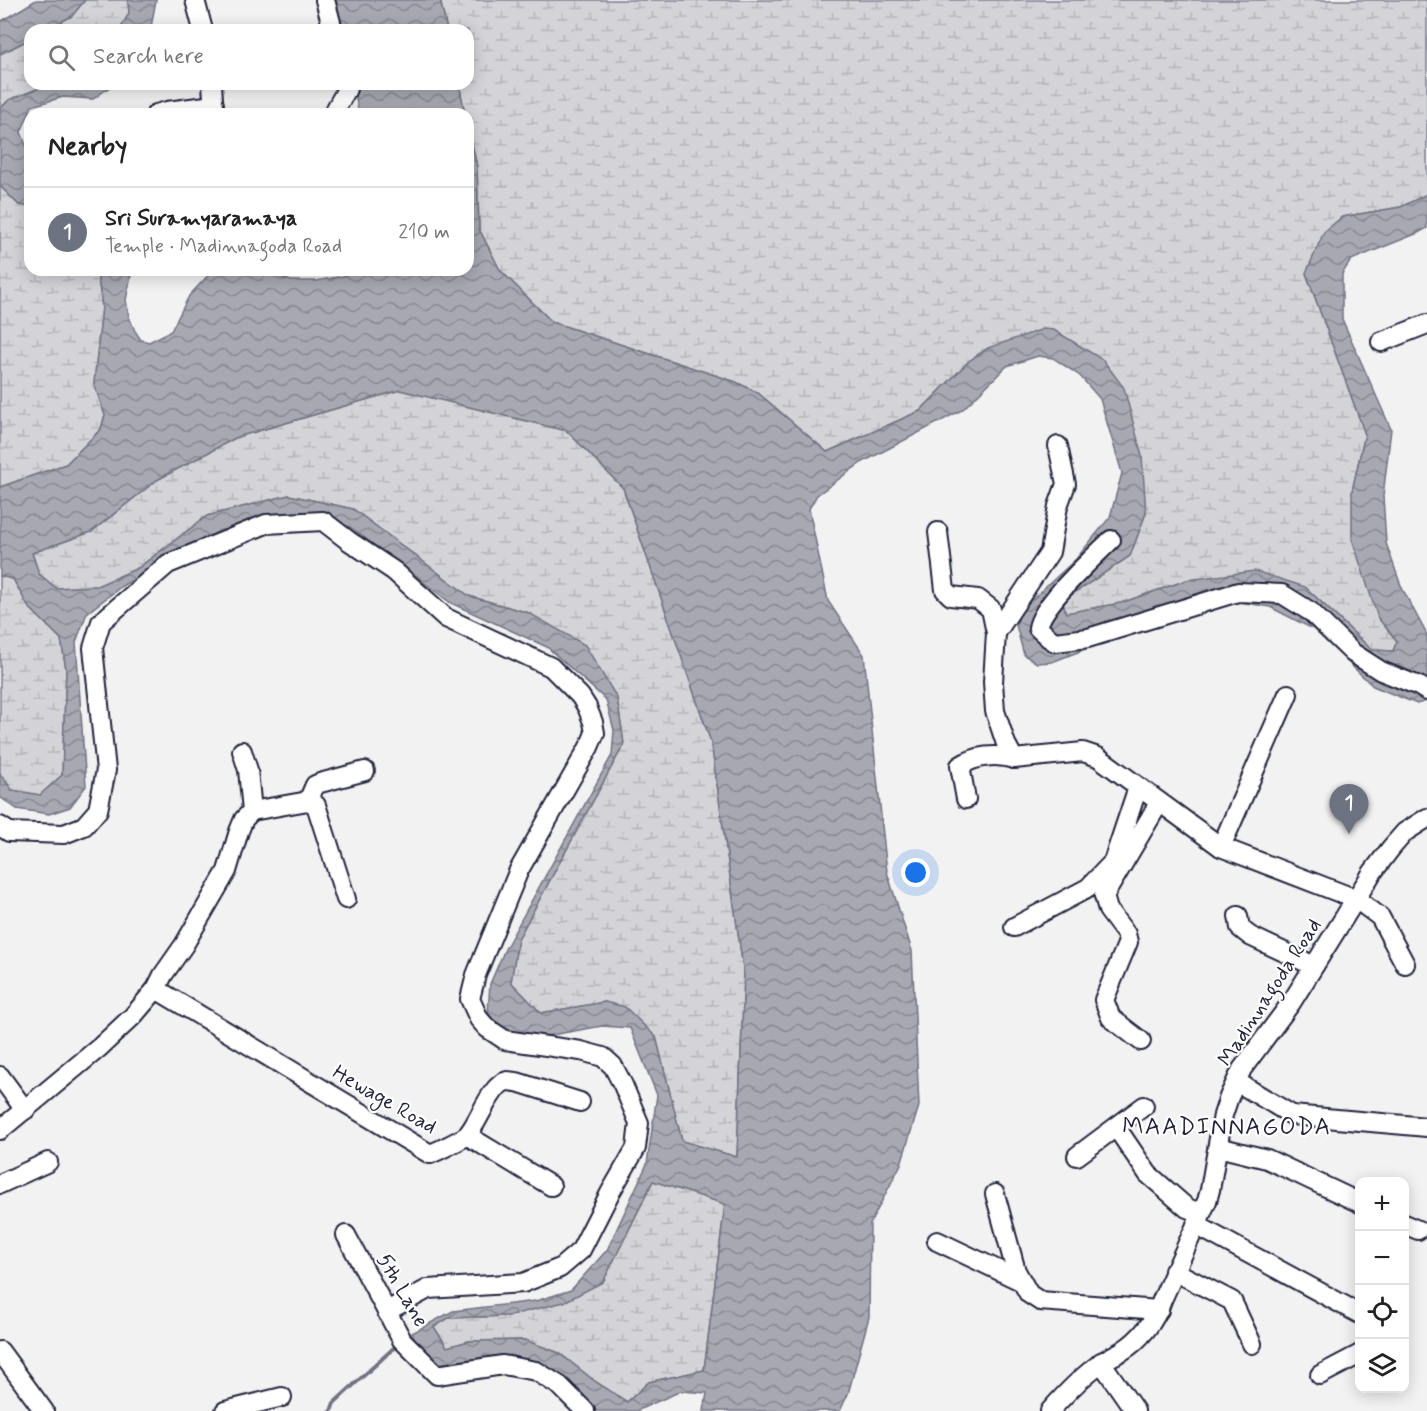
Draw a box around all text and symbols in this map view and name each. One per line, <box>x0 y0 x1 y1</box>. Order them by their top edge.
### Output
search box <box>24 24 474 90</box>
icon: search <box>45 41 78 74</box>
text: Search here <box>93 43 204 71</box>
text: Nearby <box>48 130 127 164</box>
text: Sri Suramyaramaya <box>105 205 297 233</box>
text: 1 <box>63 219 72 246</box>
text: 210 m <box>398 219 450 246</box>
text: Temple · Madinnagoda Road <box>105 233 342 260</box>
pin: 1 <box>1330 784 1368 834</box>
your location <box>901 858 930 887</box>
street label: Madinnagoda Road <box>1212 913 1330 1073</box>
street label: Hewage Road <box>327 1059 442 1142</box>
district label: MAADINNAGODA <box>1122 1112 1332 1143</box>
map controls <box>1355 1177 1409 1393</box>
button: + <box>1355 1177 1409 1231</box>
button: − <box>1355 1231 1409 1285</box>
street label: 5th Lane <box>370 1248 435 1333</box>
button: locate <box>1355 1285 1409 1339</box>
button: layers <box>1355 1339 1409 1393</box>

